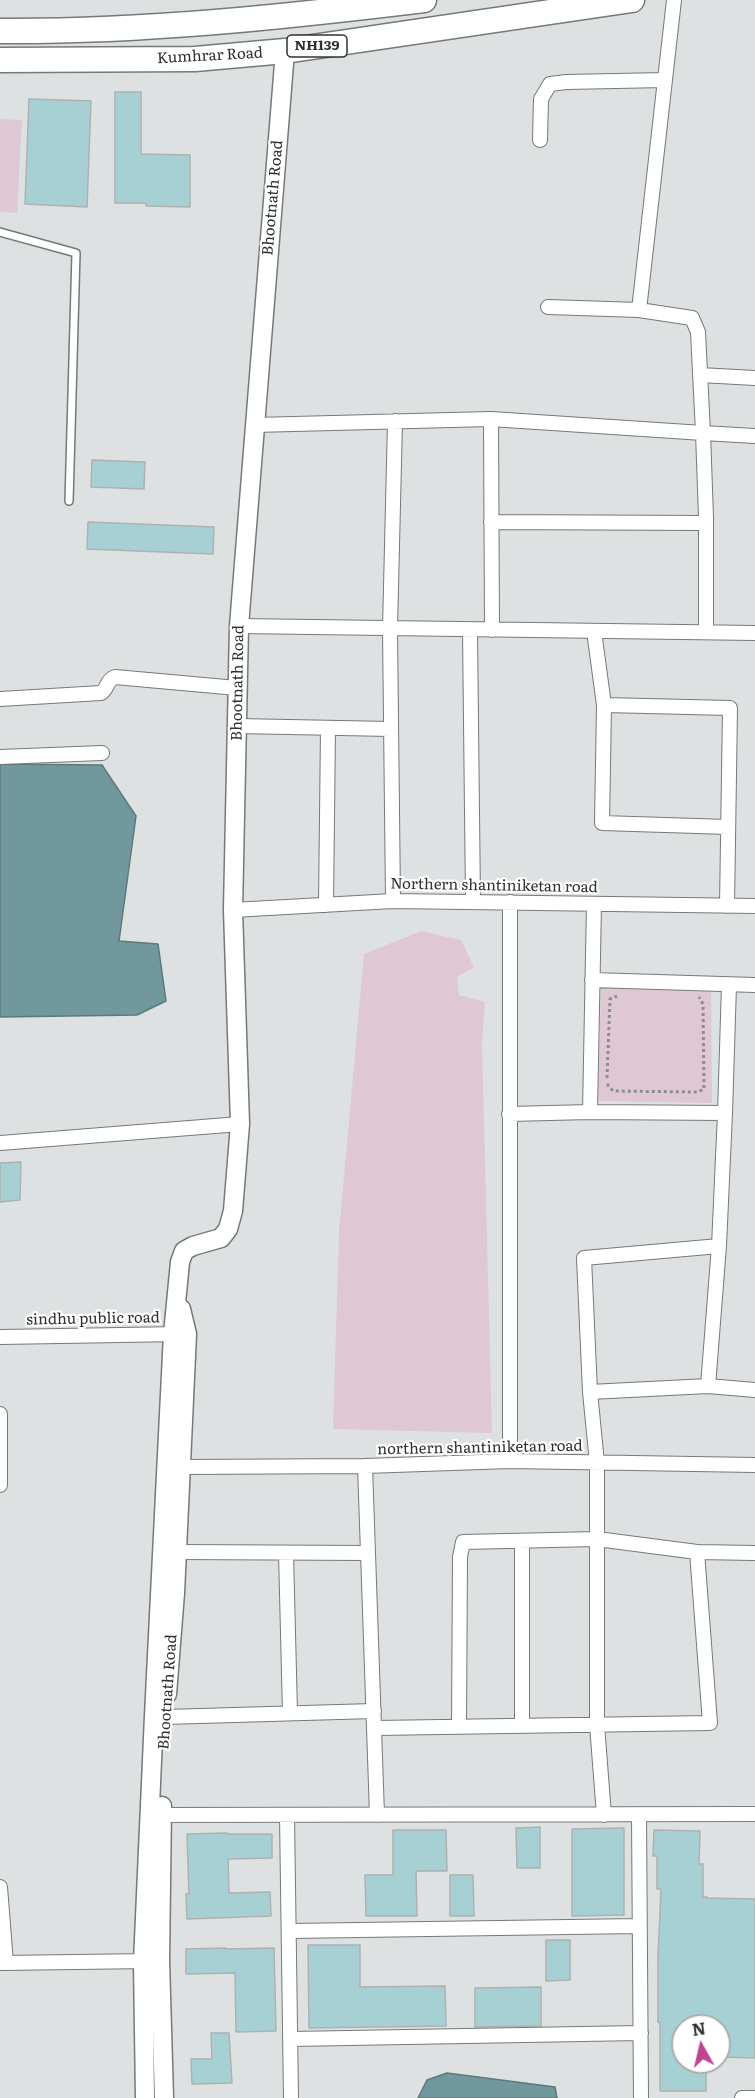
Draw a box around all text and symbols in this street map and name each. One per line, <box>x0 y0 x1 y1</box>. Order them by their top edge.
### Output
road number: NH139 <box>287 35 347 57</box>
street label: Kumhrar Road <box>157 44 263 68</box>
street label: Bhootnath Road <box>259 140 287 256</box>
street label: Bhootnath Road <box>228 625 248 741</box>
street label: Northern shantiniketan road <box>390 875 598 897</box>
street label: sindhu public road <box>26 1309 160 1329</box>
street label: northern shantiniketan road <box>377 1437 583 1459</box>
street label: Bhootnath Road <box>155 1634 181 1750</box>
north arrow <box>671 2014 731 2074</box>
text: N <box>690 2015 707 2041</box>

